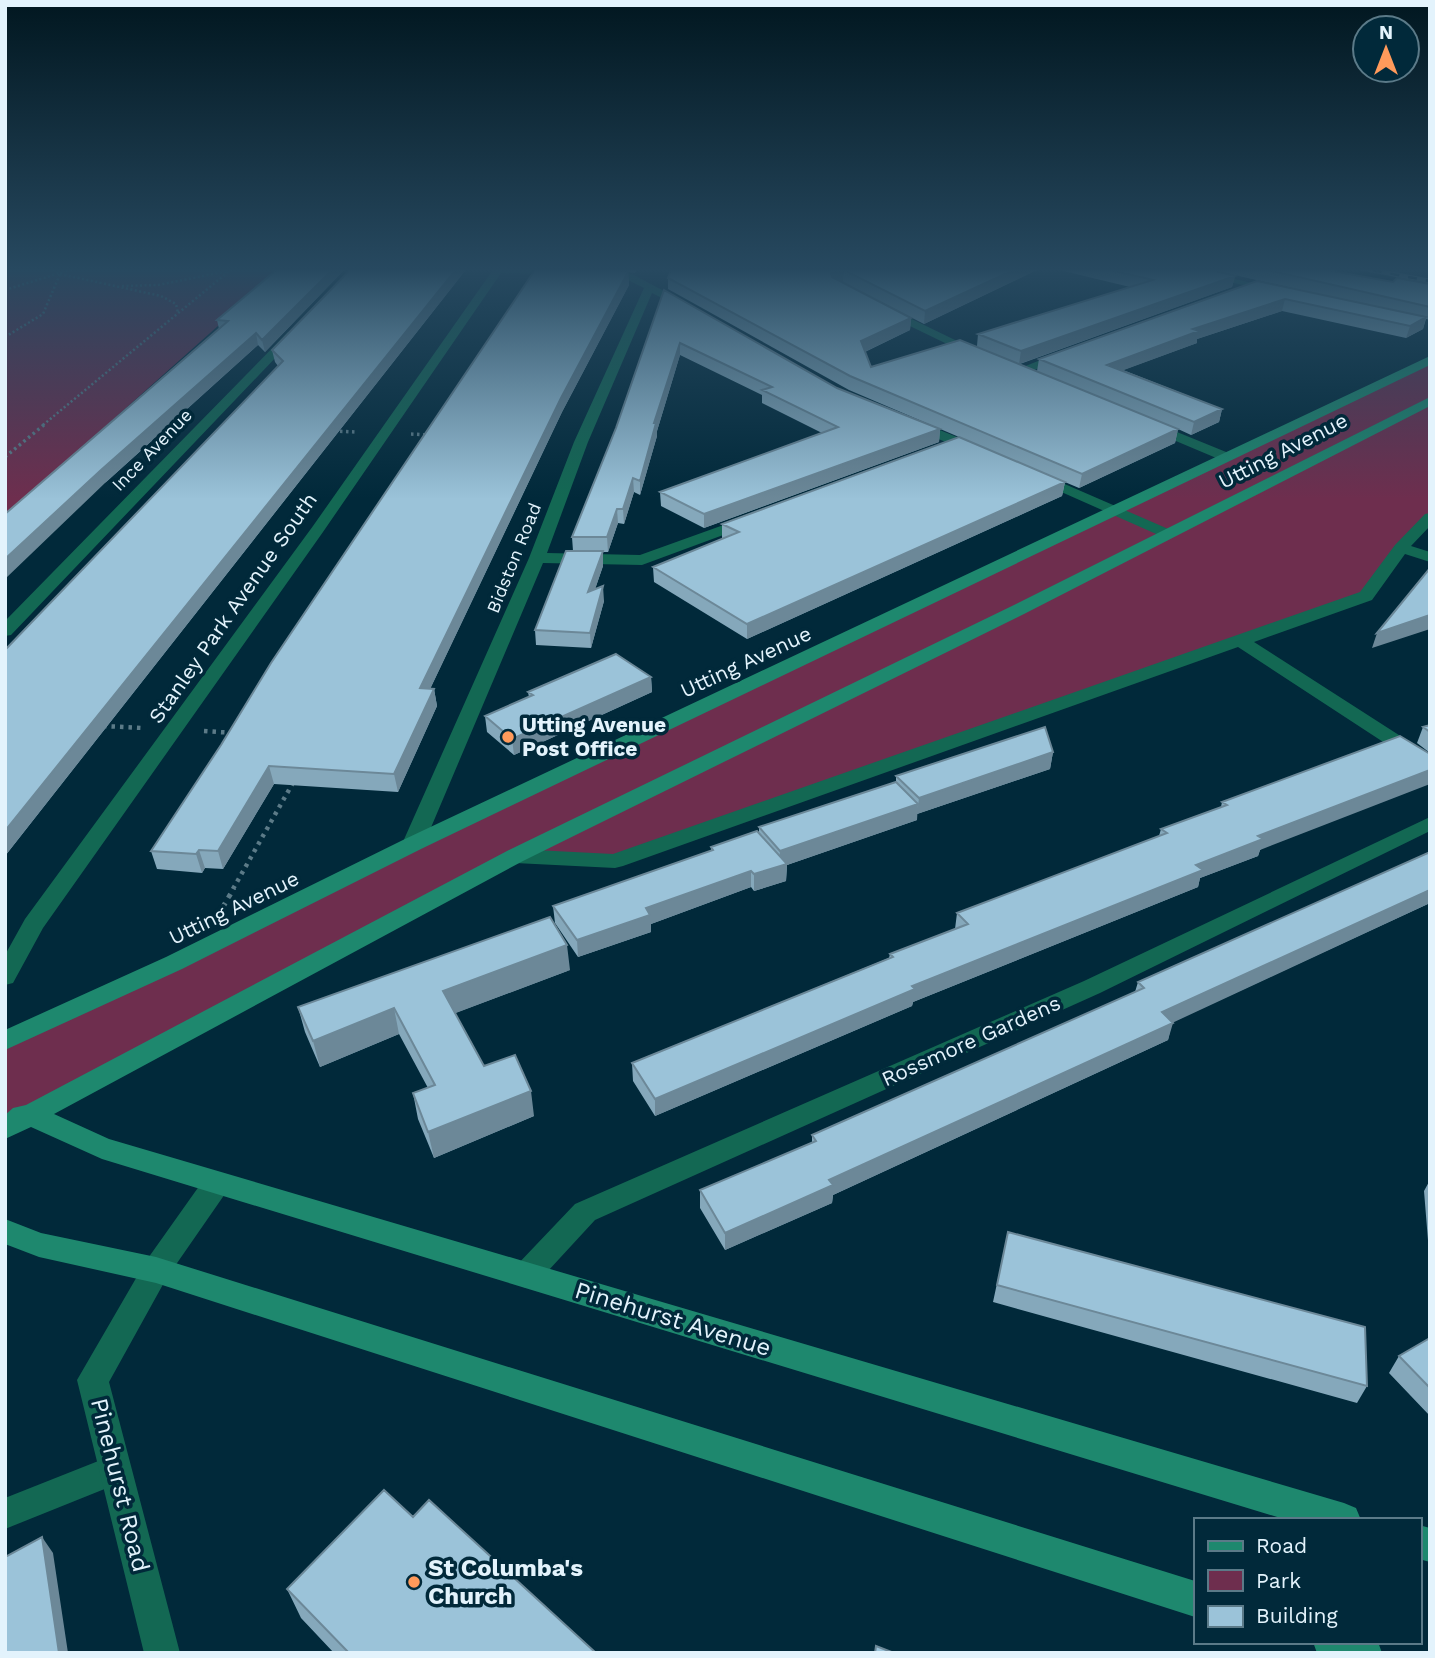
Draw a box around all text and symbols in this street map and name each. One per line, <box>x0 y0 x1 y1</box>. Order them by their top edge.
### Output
north arrow <box>1351 14 1421 84</box>
text: N <box>1379 21 1393 44</box>
street label: Ince Avenue <box>107 404 196 495</box>
street label: Utting Avenue <box>1214 407 1351 494</box>
street label: Stanley Park Avenue South <box>143 488 322 728</box>
street label: Bidston Road <box>482 500 545 616</box>
street label: Utting Avenue <box>676 620 815 703</box>
place label: Utting Avenue Post Office <box>522 712 666 761</box>
marker: Utting Avenue Post Office <box>500 729 516 745</box>
street label: Utting Avenue <box>165 865 303 950</box>
street label: Rossmore Gardens <box>877 990 1064 1091</box>
street label: Pinehurst Avenue <box>572 1276 774 1362</box>
street label: Pinehurst Road <box>85 1395 155 1575</box>
legend <box>1194 1518 1421 1644</box>
text: Road <box>1256 1533 1307 1558</box>
place label: St Columba's Church <box>428 1554 583 1610</box>
text: Park <box>1256 1568 1301 1593</box>
marker: St Columba's Church <box>406 1574 422 1590</box>
text: Building <box>1256 1603 1338 1628</box>

